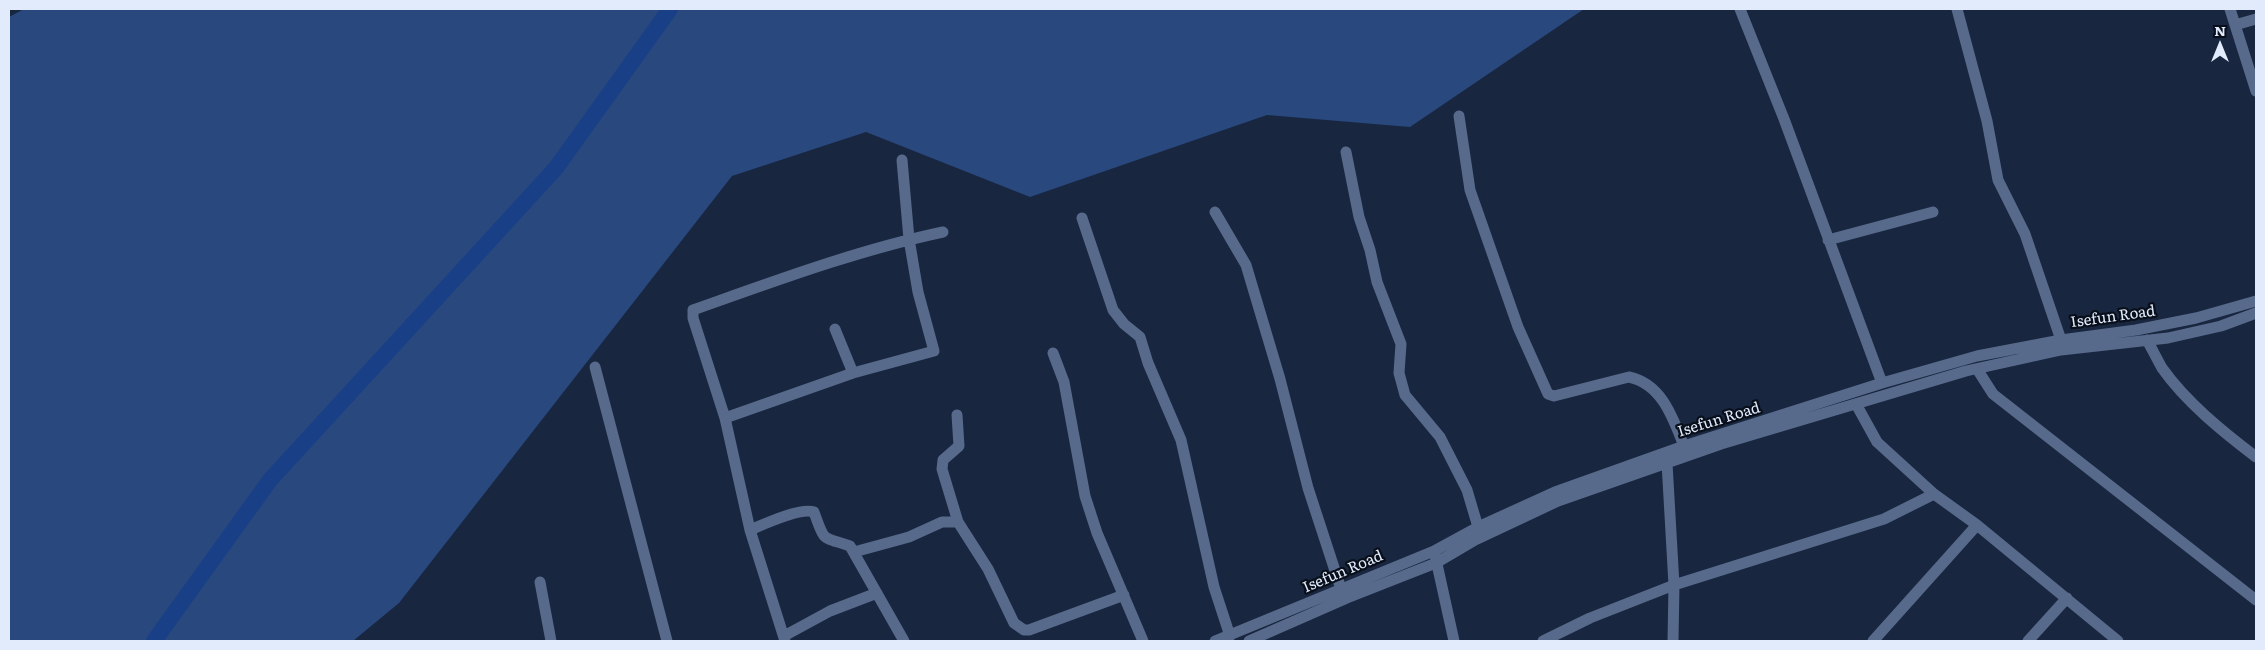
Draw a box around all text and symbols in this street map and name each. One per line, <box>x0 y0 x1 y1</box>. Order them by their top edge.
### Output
north arrow <box>2195 20 2245 70</box>
text: N <box>2214 20 2226 40</box>
street label: Isefun Road <box>2069 302 2157 332</box>
street label: Isefun Road <box>1676 399 1762 441</box>
street label: Isefun Road <box>1300 547 1386 597</box>

